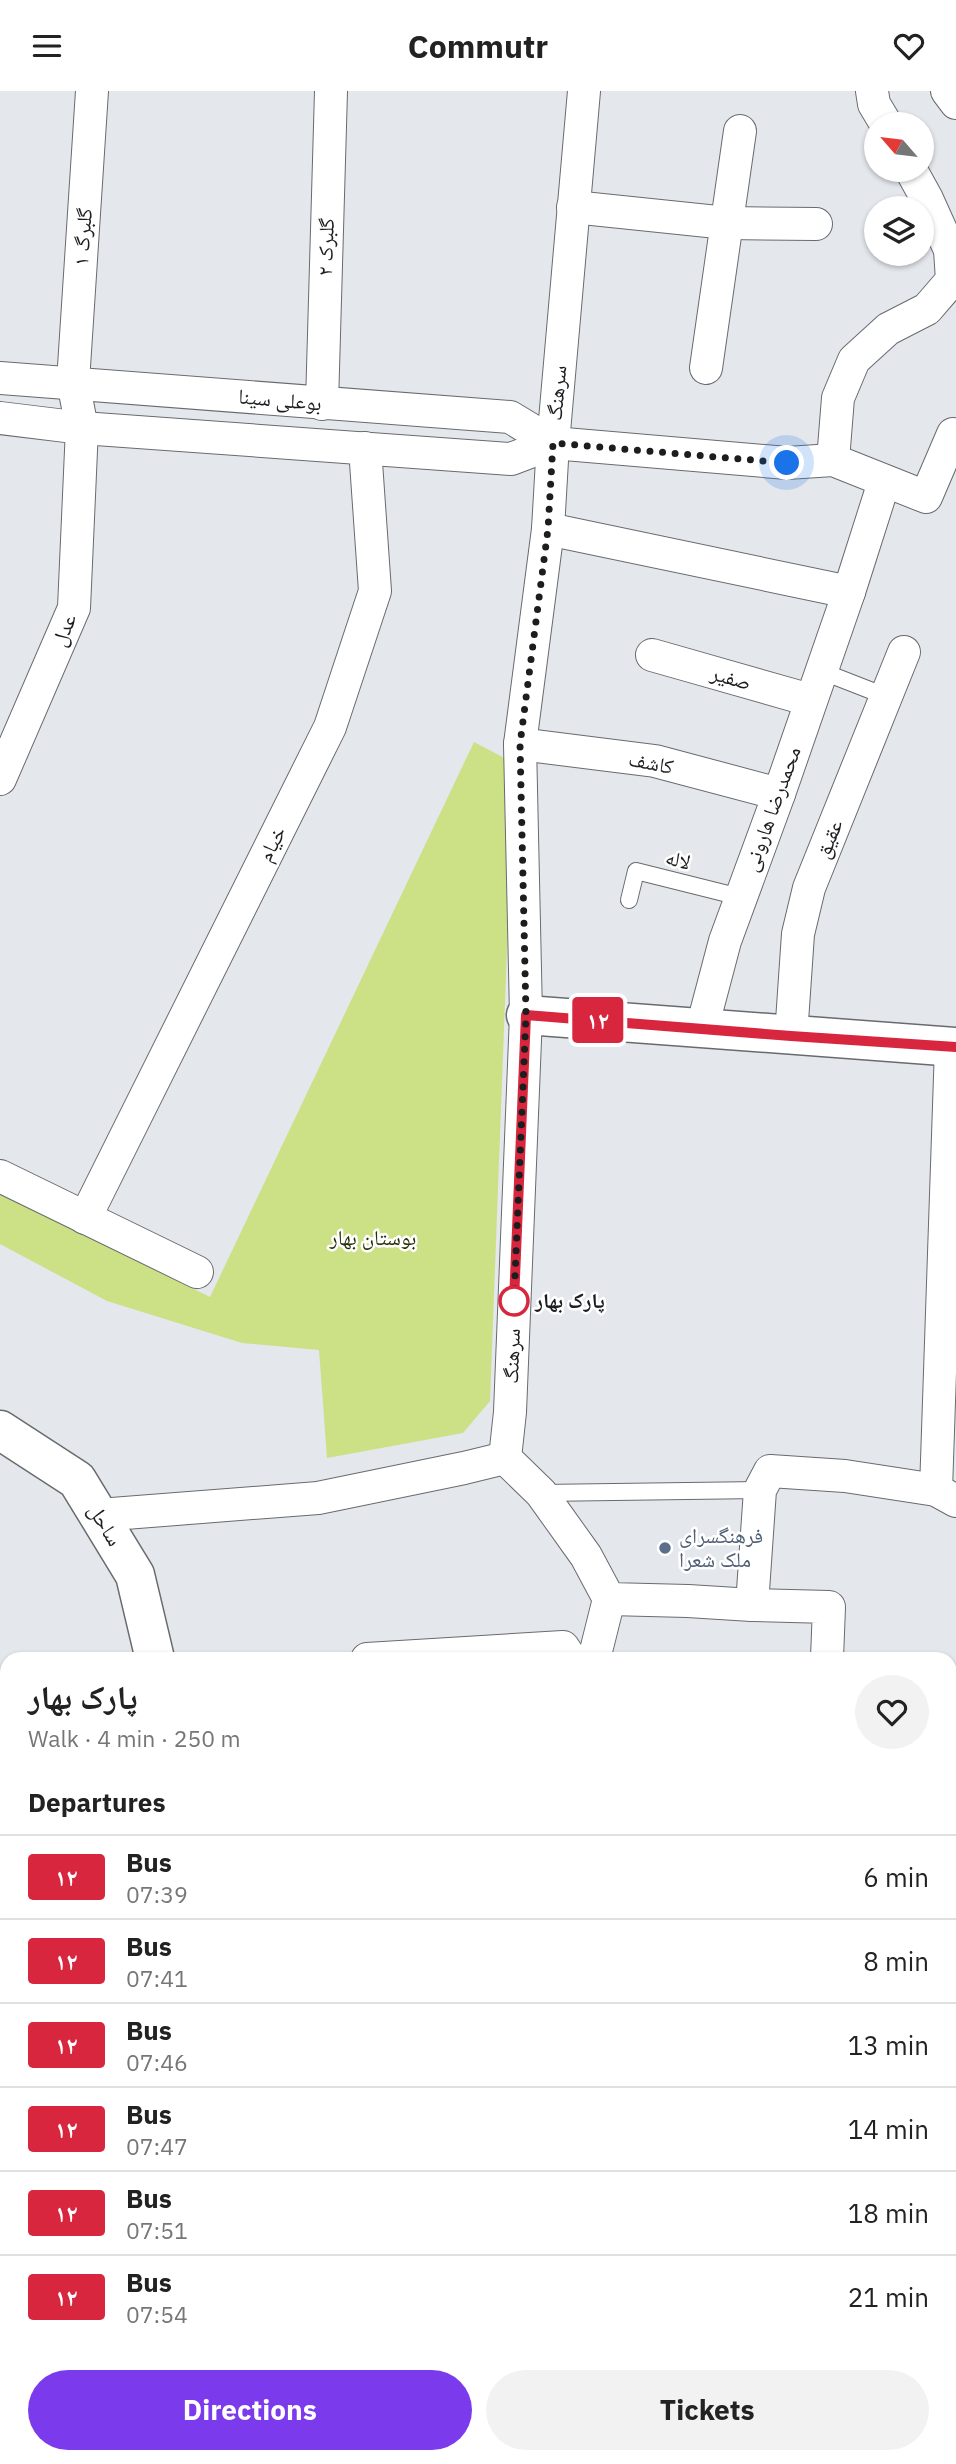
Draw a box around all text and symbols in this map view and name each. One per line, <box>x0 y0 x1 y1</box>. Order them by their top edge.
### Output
text: Commutr <box>408 25 548 67</box>
icon: menu <box>28 27 66 65</box>
icon: heart <box>890 27 928 65</box>
north arrow <box>864 112 934 182</box>
map controls <box>864 112 934 266</box>
button: layers <box>864 196 934 266</box>
street label: گلبرگ ۱ <box>66 207 98 267</box>
street label: گلبرک ۲ <box>310 217 340 276</box>
street label: سرهنگ <box>540 364 572 422</box>
street label: بوعلی سینا <box>237 381 323 417</box>
your location <box>769 445 804 480</box>
street label: عدل <box>44 609 82 650</box>
street label: صفیر <box>707 658 755 696</box>
street label: محمدرضا هارونی <box>735 742 807 875</box>
street label: کاشف <box>626 744 676 780</box>
street label: عقیق <box>808 815 849 862</box>
street label: خیام <box>250 821 293 867</box>
street label: لاله <box>663 842 694 876</box>
line badge: ۱۲ <box>566 997 630 1043</box>
text: ۱۲ <box>586 1004 610 1036</box>
park label: بوستان بهار <box>329 1223 416 1251</box>
marker: پارک بهار <box>499 1286 529 1316</box>
place label: پارک بهار <box>534 1286 605 1314</box>
street label: سرهنگ <box>496 1328 526 1384</box>
street label: ساحل <box>82 1498 129 1551</box>
place label: فرهنگسرای ملک شعرا <box>679 1521 763 1573</box>
marker: فرهنگسرای ملک شعرا <box>657 1540 673 1556</box>
text: پارک بهار <box>28 1675 138 1718</box>
button: heart <box>855 1675 929 1749</box>
text: Walk · 4 min · 250 m <box>28 1723 241 1753</box>
text: Departures <box>28 1785 166 1819</box>
text: Bus <box>126 1845 172 1879</box>
text: 6 min <box>863 1860 929 1894</box>
text: ۱۲ <box>55 1861 78 1893</box>
text: 07:39 <box>126 1879 188 1909</box>
text: Bus <box>126 1929 172 1963</box>
text: 8 min <box>863 1944 929 1978</box>
text: ۱۲ <box>55 1945 78 1977</box>
text: 07:41 <box>126 1963 188 1993</box>
text: Bus <box>126 2013 172 2047</box>
text: 13 min <box>848 2028 929 2062</box>
text: ۱۲ <box>55 2029 78 2061</box>
text: 07:46 <box>126 2047 188 2077</box>
text: Bus <box>126 2097 172 2131</box>
text: 14 min <box>848 2112 929 2146</box>
text: ۱۲ <box>55 2113 78 2145</box>
text: 07:47 <box>126 2131 188 2161</box>
text: Bus <box>126 2181 172 2215</box>
text: 18 min <box>848 2196 929 2230</box>
text: ۱۲ <box>55 2197 78 2229</box>
text: 07:51 <box>126 2215 188 2245</box>
text: Bus <box>126 2265 172 2299</box>
text: 21 min <box>848 2280 929 2314</box>
text: ۱۲ <box>55 2281 78 2313</box>
text: 07:54 <box>126 2299 188 2329</box>
button: Directions <box>28 2370 472 2450</box>
button: Tickets <box>486 2370 929 2450</box>

